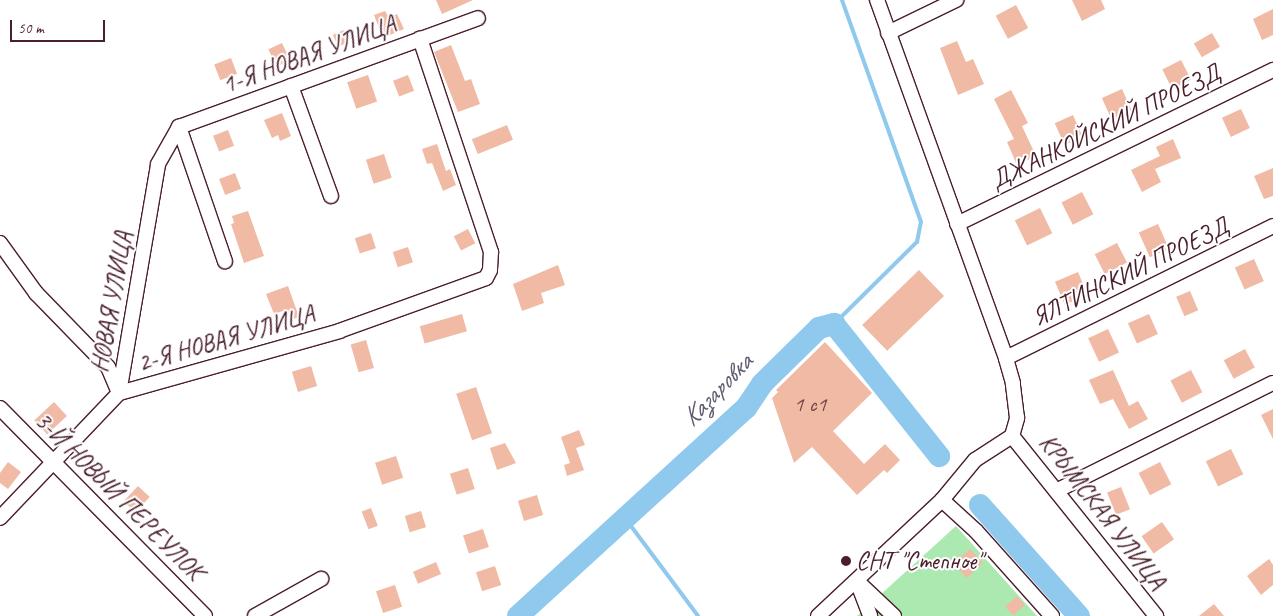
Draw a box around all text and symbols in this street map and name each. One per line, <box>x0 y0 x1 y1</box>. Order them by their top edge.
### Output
scale bar <box>12 10 108 42</box>
street label: 1-Я НОВАЯ УЛИЦА <box>219 10 399 100</box>
text: 50 m <box>18 19 44 38</box>
street label: ДЖАНКОЙСКИЙ ПРОЕЗД <box>985 58 1225 196</box>
street label: ЯЛТИНСКИЙ ПРОЕЗД <box>1027 211 1233 333</box>
street label: НОВАЯ УЛИЦА <box>85 229 139 375</box>
street label: 2-Я НОВАЯ УЛИЦА <box>135 300 317 378</box>
water label: Казаровка <box>675 347 759 433</box>
house number: 1 с1 <box>794 392 826 418</box>
street label: 3-Й НОВЫЙ ПЕРЕУЛОК <box>28 405 210 587</box>
street label: КРЫМСКАЯ УЛИЦА <box>1033 429 1171 595</box>
place label: СНТ "Степное" <box>856 546 982 576</box>
marker: СНТ "Степное" <box>840 555 852 567</box>

